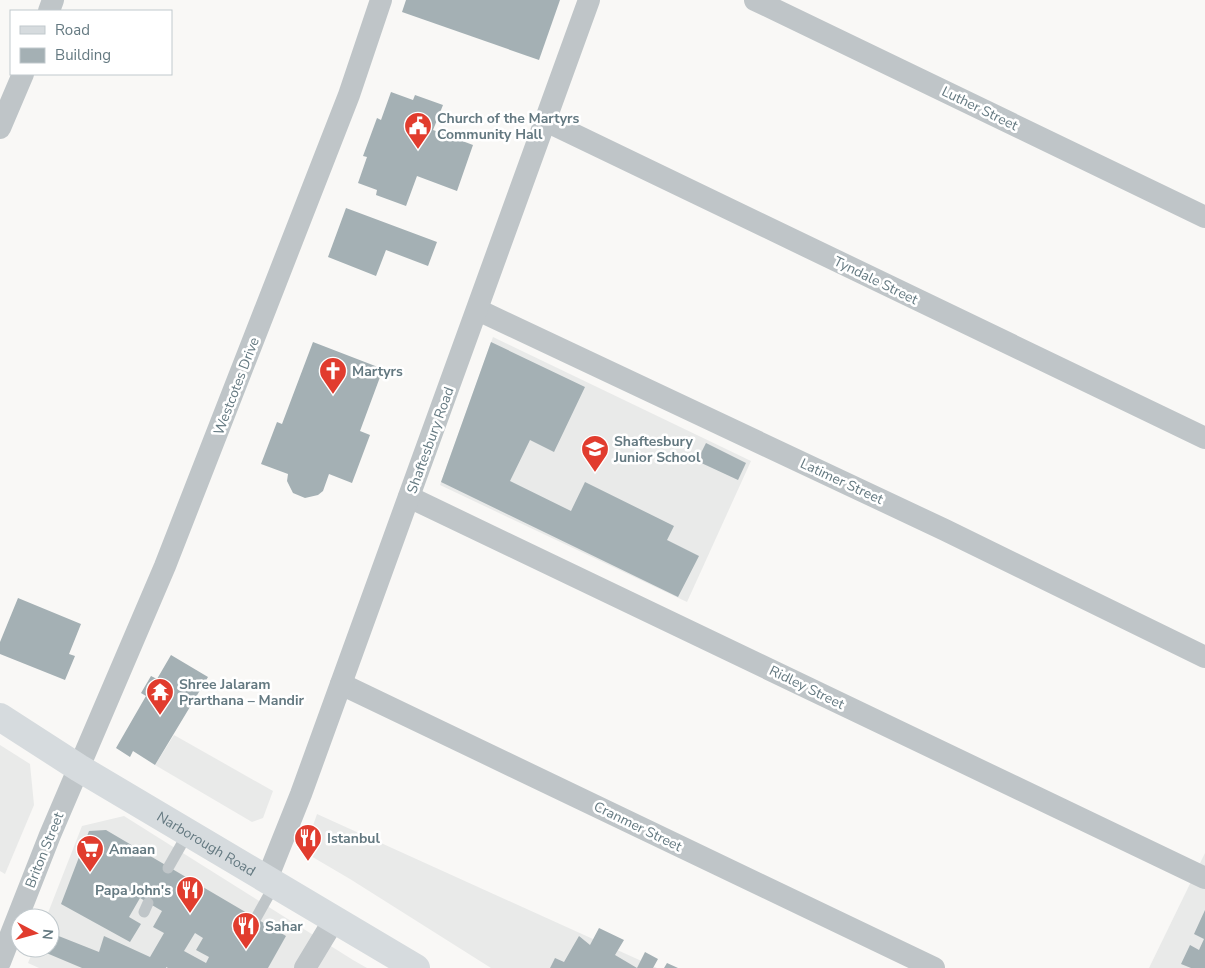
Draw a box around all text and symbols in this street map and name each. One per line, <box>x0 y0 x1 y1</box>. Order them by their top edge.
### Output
legend <box>10 10 172 75</box>
text: Road <box>55 20 90 40</box>
text: Building <box>55 45 111 65</box>
street label: Luther Street <box>939 82 1021 135</box>
place label: Church of the Martyrs Community Hall <box>437 109 580 144</box>
public building icon: Church of the Martyrs Community Hall <box>403 111 433 150</box>
street label: Tyndale Street <box>830 252 921 309</box>
street label: Westcotes Drive <box>209 335 264 438</box>
church icon: Martyrs <box>318 356 348 395</box>
place label: Martyrs <box>352 362 403 381</box>
street label: Shaftesbury Road <box>402 384 459 496</box>
place label: Shaftesbury Junior School <box>613 432 701 467</box>
school or university icon: Shaftesbury Junior School <box>580 434 610 473</box>
street label: Latimer Street <box>797 454 886 509</box>
street label: Ridley Street <box>766 661 848 714</box>
place label: Shree Jalaram Prarthana – Mandir <box>179 675 305 710</box>
temple icon: Shree Jalaram Prarthana – Mandir <box>145 677 175 716</box>
street label: Cranmer Street <box>590 797 685 856</box>
street label: Narborough Road <box>153 807 259 881</box>
street label: Briton Street <box>21 809 68 891</box>
restaurant icon: Istanbul <box>293 823 323 862</box>
place label: Istanbul <box>327 829 380 848</box>
supermarket icon: Amaan <box>75 834 105 873</box>
place label: Amaan <box>109 840 155 859</box>
restaurant icon: Papa John's <box>175 875 205 914</box>
place label: Papa John's <box>95 881 171 900</box>
north arrow <box>10 908 60 958</box>
restaurant icon: Sahar <box>231 911 261 950</box>
place label: Sahar <box>265 917 303 936</box>
text: N <box>37 928 57 941</box>

